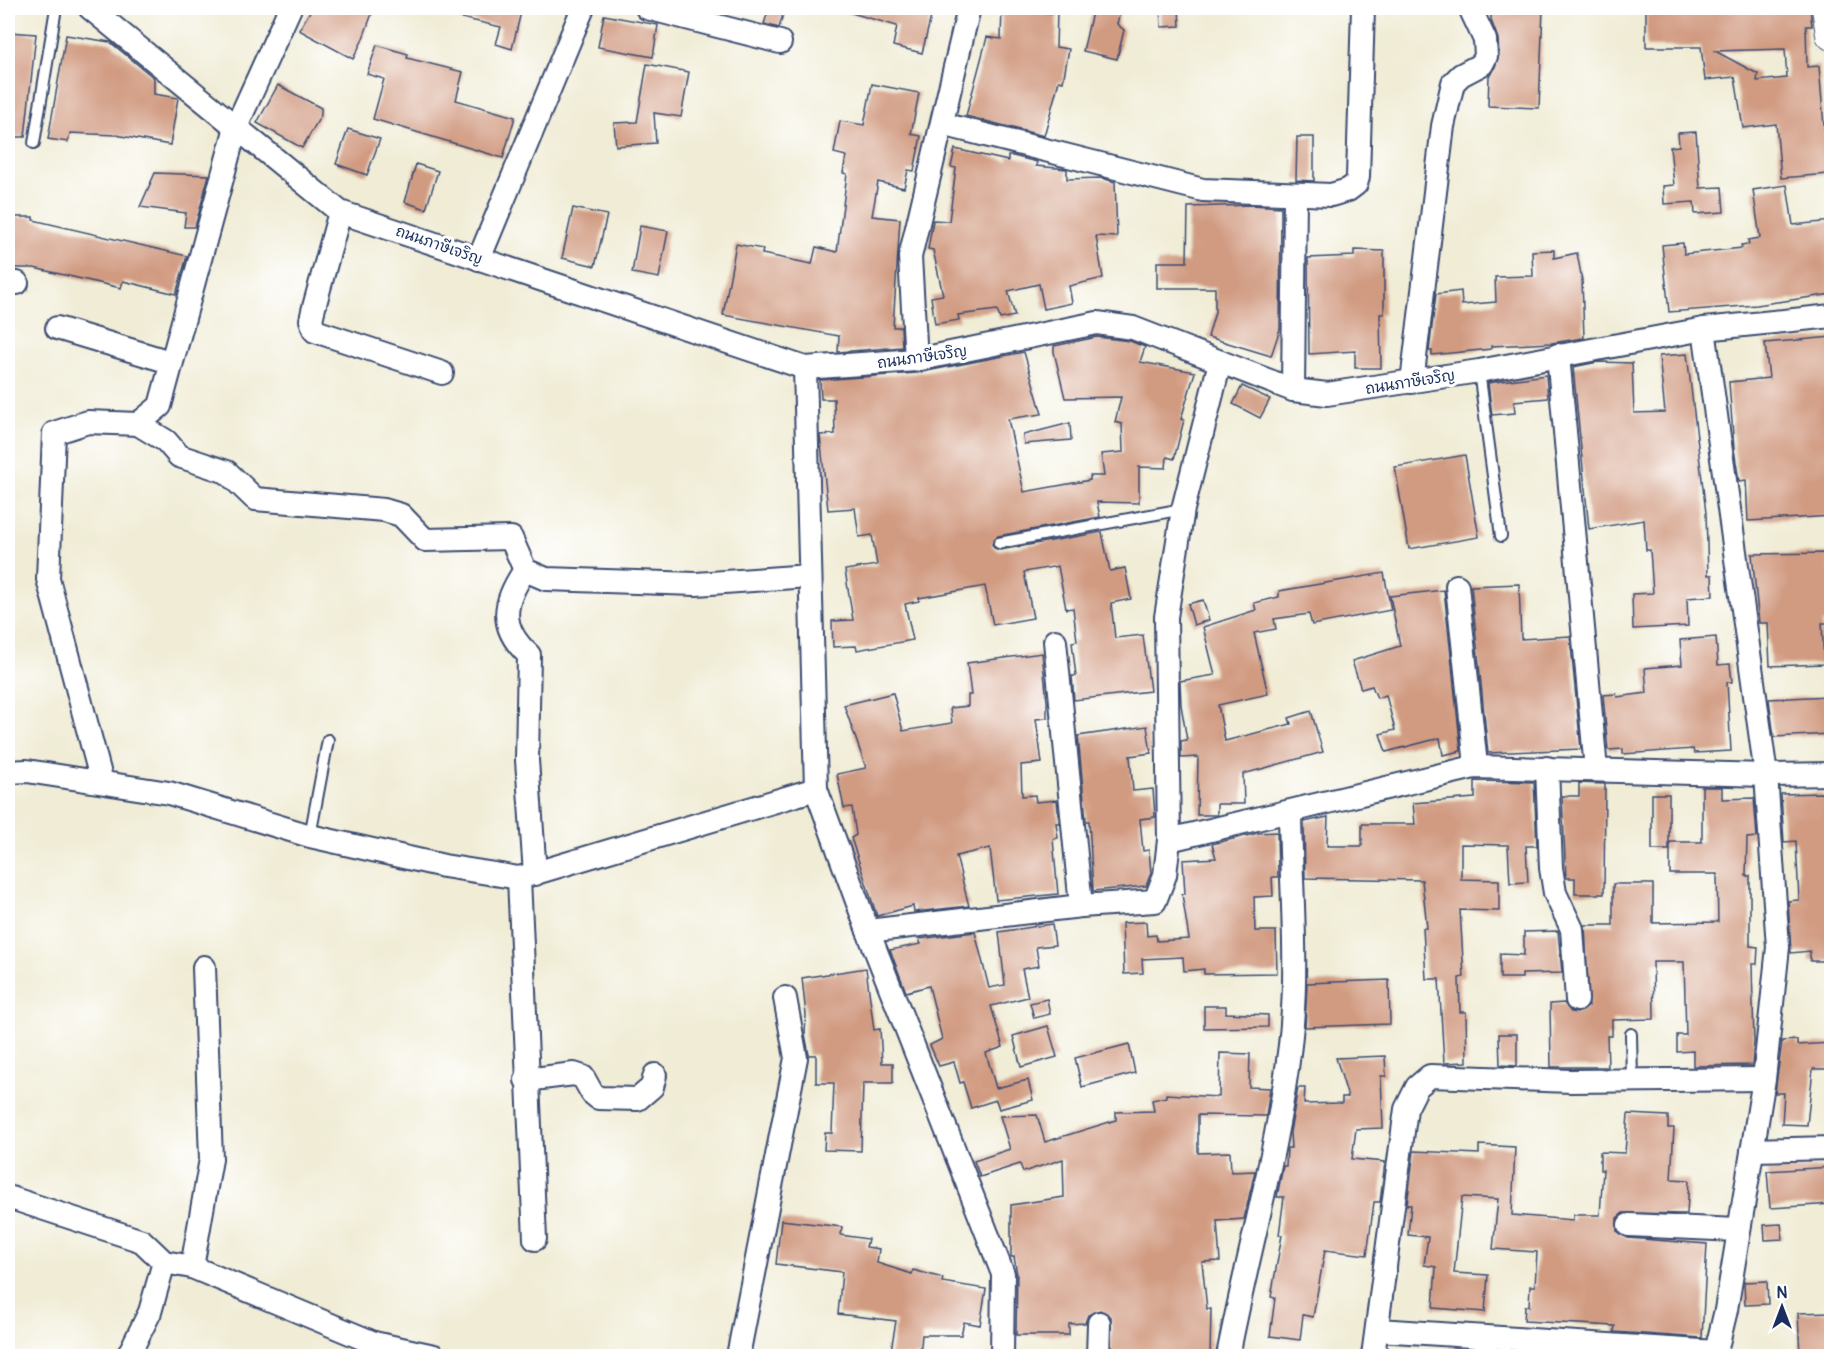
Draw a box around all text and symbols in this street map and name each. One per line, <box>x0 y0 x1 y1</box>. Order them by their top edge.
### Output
street label: ถนนภาษีเจริญ <box>393 222 485 269</box>
street label: ถนนภาษีเจริญ <box>876 342 968 373</box>
street label: ถนนภาษีเจริญ <box>1364 366 1456 399</box>
north arrow <box>1752 1277 1812 1337</box>
text: N <box>1777 1283 1788 1303</box>

